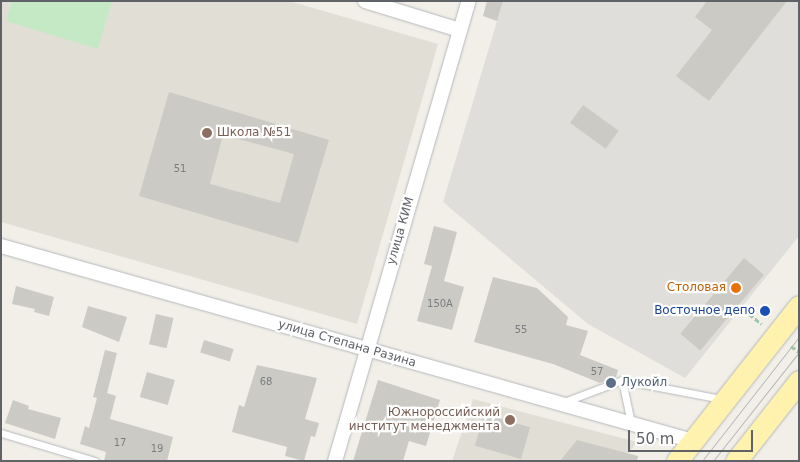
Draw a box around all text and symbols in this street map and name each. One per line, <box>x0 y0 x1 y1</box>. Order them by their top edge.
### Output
place label: Школа №51 <box>217 126 291 140</box>
marker: Школа №51 <box>201 127 213 139</box>
house number: 51 <box>174 163 186 175</box>
street label: улица КИМ <box>384 195 418 267</box>
place label: Столовая <box>667 281 726 295</box>
marker: Столовая <box>730 282 742 294</box>
house number: 150А <box>427 298 453 310</box>
place label: Восточное депо <box>654 304 755 318</box>
marker: Восточное депо <box>759 305 771 317</box>
street label: улица Степана Разина <box>276 317 418 371</box>
house number: 55 <box>515 324 527 336</box>
house number: 57 <box>591 366 603 378</box>
house number: 68 <box>260 376 272 388</box>
place label: Лукойл <box>621 376 667 390</box>
marker: Лукойл <box>605 377 617 389</box>
place label: Южнороссийский институт менеджмента <box>349 406 500 434</box>
marker: Южнороссийский институт менеджмента <box>504 414 516 426</box>
scale bar <box>630 420 755 452</box>
text: 50 m <box>636 430 674 448</box>
house number: 17 <box>114 437 126 449</box>
house number: 19 <box>151 443 163 455</box>

